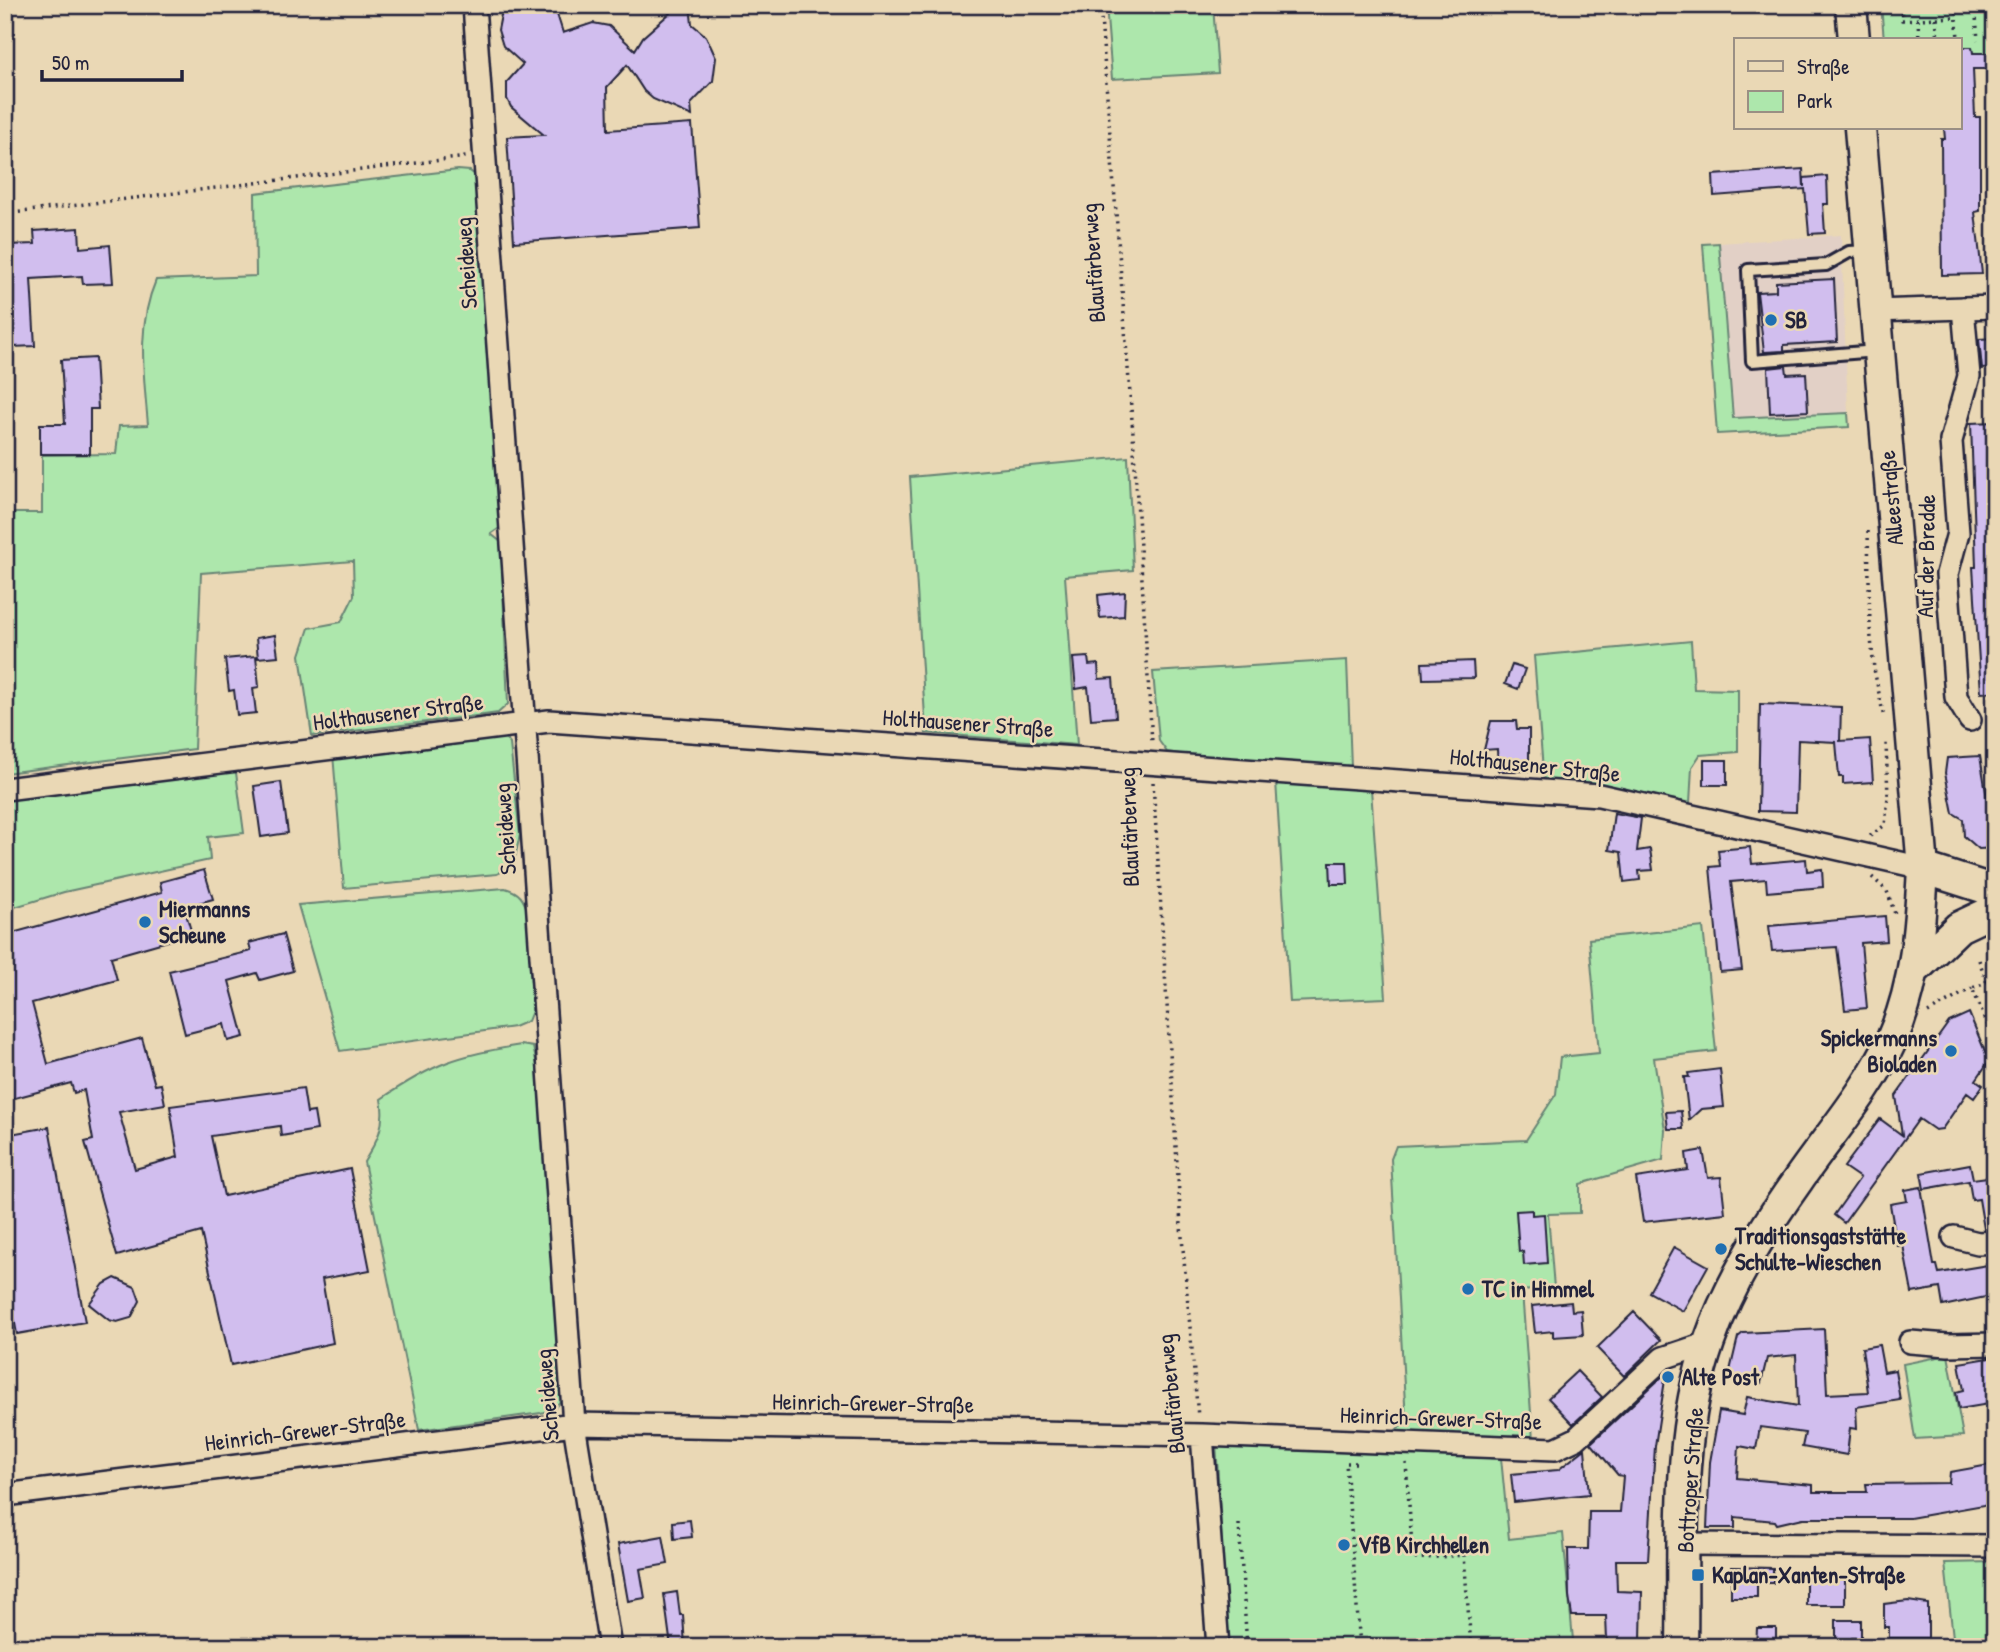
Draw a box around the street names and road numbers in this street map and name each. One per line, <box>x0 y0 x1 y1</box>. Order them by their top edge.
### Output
street label: Blaufärberweg <box>1073 202 1112 324</box>
street label: Scheideweg <box>447 216 484 310</box>
street label: Alleestraße <box>1871 449 1910 547</box>
street label: Auf der Bredde <box>1909 494 1942 618</box>
street label: Holthausener Straße <box>311 686 485 737</box>
street label: Holthausener Straße <box>882 701 1055 744</box>
street label: Holthausener Straße <box>1448 740 1622 789</box>
street label: Blaufärberweg <box>1111 767 1146 887</box>
street label: Scheideweg <box>486 782 523 876</box>
street label: Blaufärberweg <box>1149 1333 1192 1455</box>
street label: Scheideweg <box>527 1348 566 1442</box>
street label: Heinrich-Grewer-Straße <box>772 1385 974 1420</box>
street label: Heinrich-Grewer-Straße <box>1340 1398 1543 1437</box>
street label: Heinrich-Grewer-Straße <box>203 1403 407 1458</box>
street label: Bottroper Straße <box>1669 1406 1710 1554</box>

